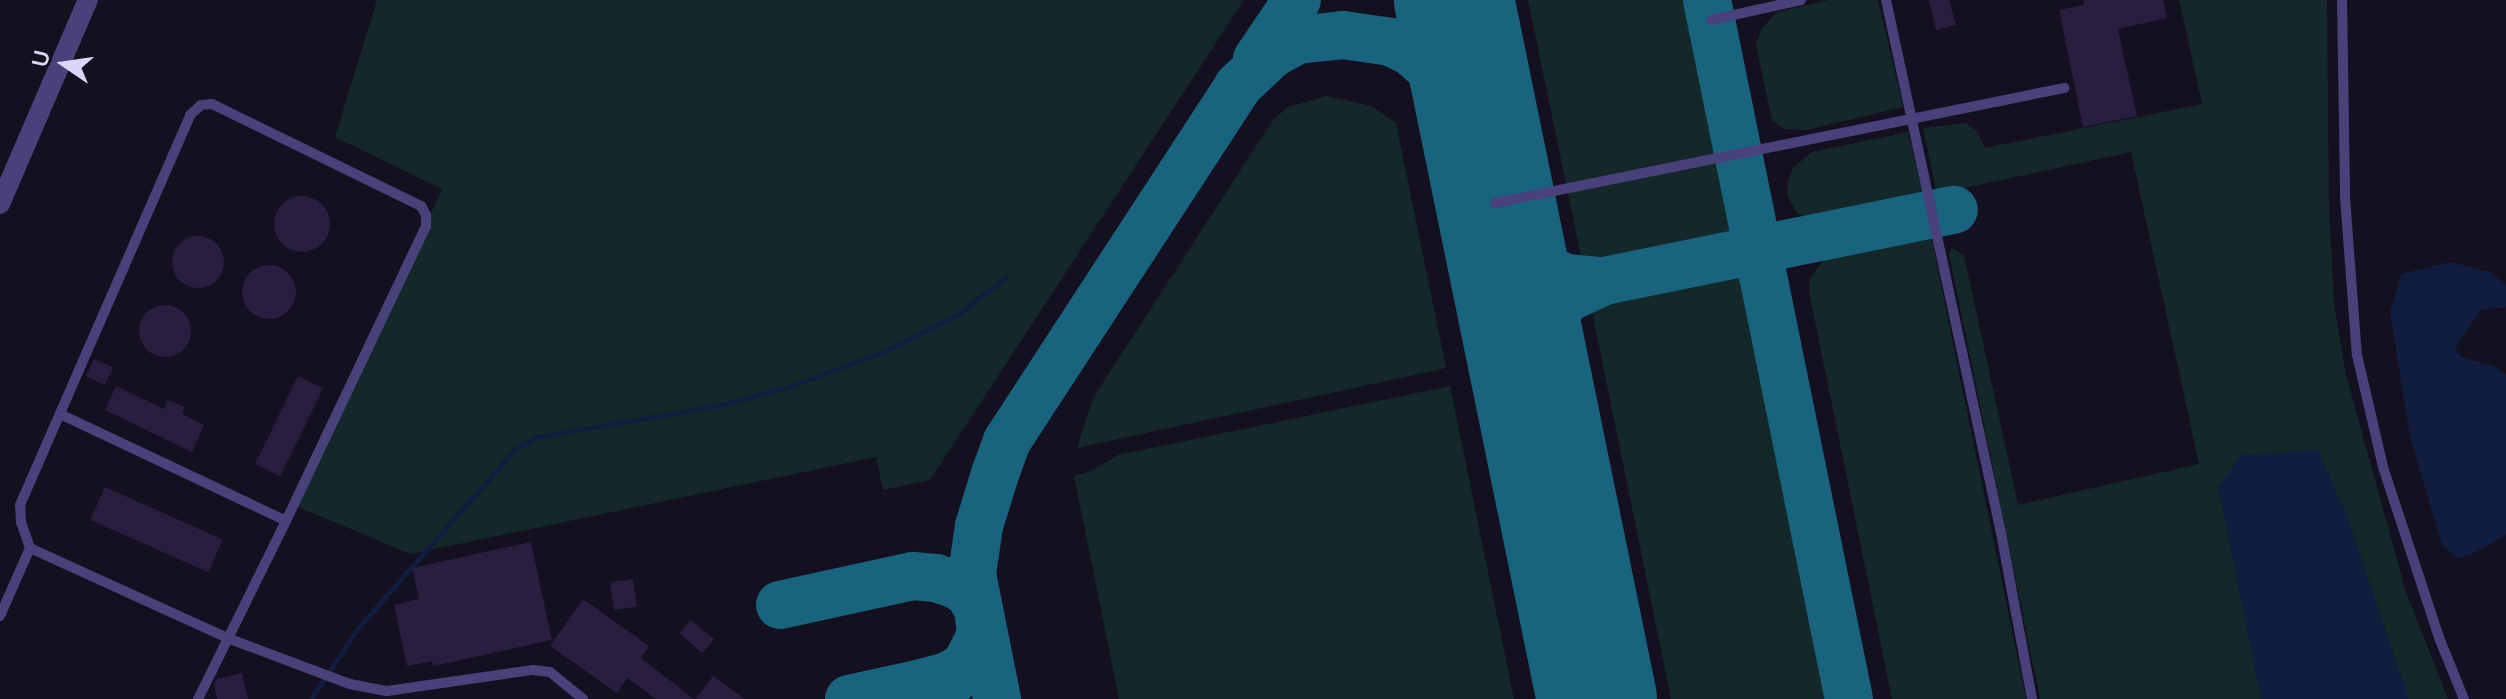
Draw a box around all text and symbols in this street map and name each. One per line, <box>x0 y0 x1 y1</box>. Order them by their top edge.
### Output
north arrow <box>24 24 104 104</box>
text: U <box>25 48 56 70</box>

